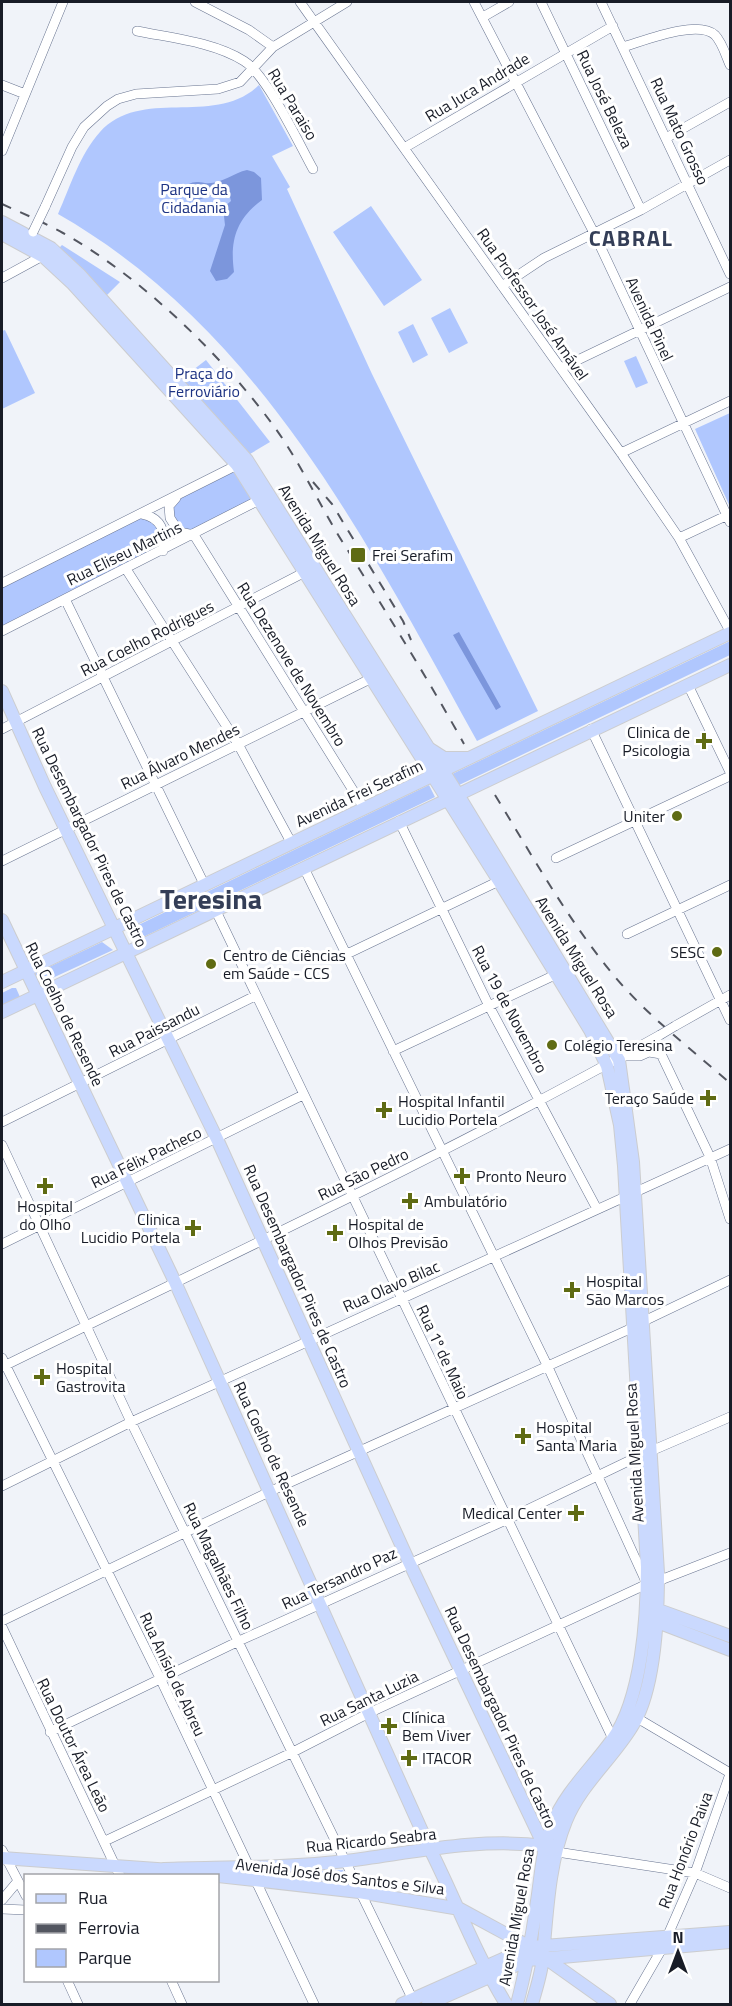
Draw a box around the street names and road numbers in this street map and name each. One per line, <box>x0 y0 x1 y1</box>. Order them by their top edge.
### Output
street label: Rua Juca Andrade <box>420 46 534 128</box>
street label: Rua José Beleza <box>571 46 639 152</box>
street label: Rua Paraiso <box>262 63 324 145</box>
street label: Rua Mato Grosso <box>645 73 715 189</box>
street label: Rua Professor José Amável <box>471 223 595 385</box>
street label: Avenida Pinel <box>620 273 680 365</box>
street label: Avenida Miguel Rosa <box>273 479 367 611</box>
street label: Rua Eliseu Martins <box>62 515 186 591</box>
street label: Rua Dezenove de Novembro <box>231 577 353 751</box>
street label: Rua Coelho Rodrigues <box>76 594 218 682</box>
street label: Rua Álvaro Mendes <box>116 717 244 795</box>
street label: Rua Desembargador Pires de Castro <box>26 723 154 951</box>
street label: Avenida Frei Serafim <box>291 753 427 833</box>
street label: Avenida Miguel Rosa <box>530 891 624 1023</box>
street label: Rua Coelho de Resende <box>20 938 110 1090</box>
street label: Rua 19 de Novembro <box>466 941 554 1077</box>
street label: Rua Paissandu <box>104 997 204 1063</box>
street label: Rua Félix Pacheco <box>87 1120 205 1194</box>
street label: Rua São Pedro <box>314 1142 412 1206</box>
street label: Rua Desembargador Pires de Castro <box>238 1160 358 1392</box>
street label: Rua Olavo Bilac <box>339 1254 443 1318</box>
street label: Rua 1º de Maio <box>411 1301 475 1403</box>
street label: Rua Coelho de Resende <box>228 1377 316 1531</box>
street label: Avenida Miguel Rosa <box>618 1383 650 1523</box>
street label: Rua Magalhães Filho <box>178 1498 260 1634</box>
street label: Rua Tersandro Paz <box>277 1541 401 1615</box>
street label: Rua Desembargador Pires de Castro <box>439 1602 563 1832</box>
street label: Rua Anísio de Abreu <box>134 1608 212 1740</box>
street label: Rua Santa Luzia <box>316 1664 422 1732</box>
street label: Rua Doutor Área Leão <box>31 1674 117 1816</box>
street label: Rua Honório Paiva <box>652 1788 718 1912</box>
street label: Rua Ricardo Seabra <box>305 1821 437 1859</box>
street label: Avenida Miguel Rosa <box>492 1846 540 1988</box>
street label: Avenida José dos Santos e Silva <box>234 1851 446 1901</box>

